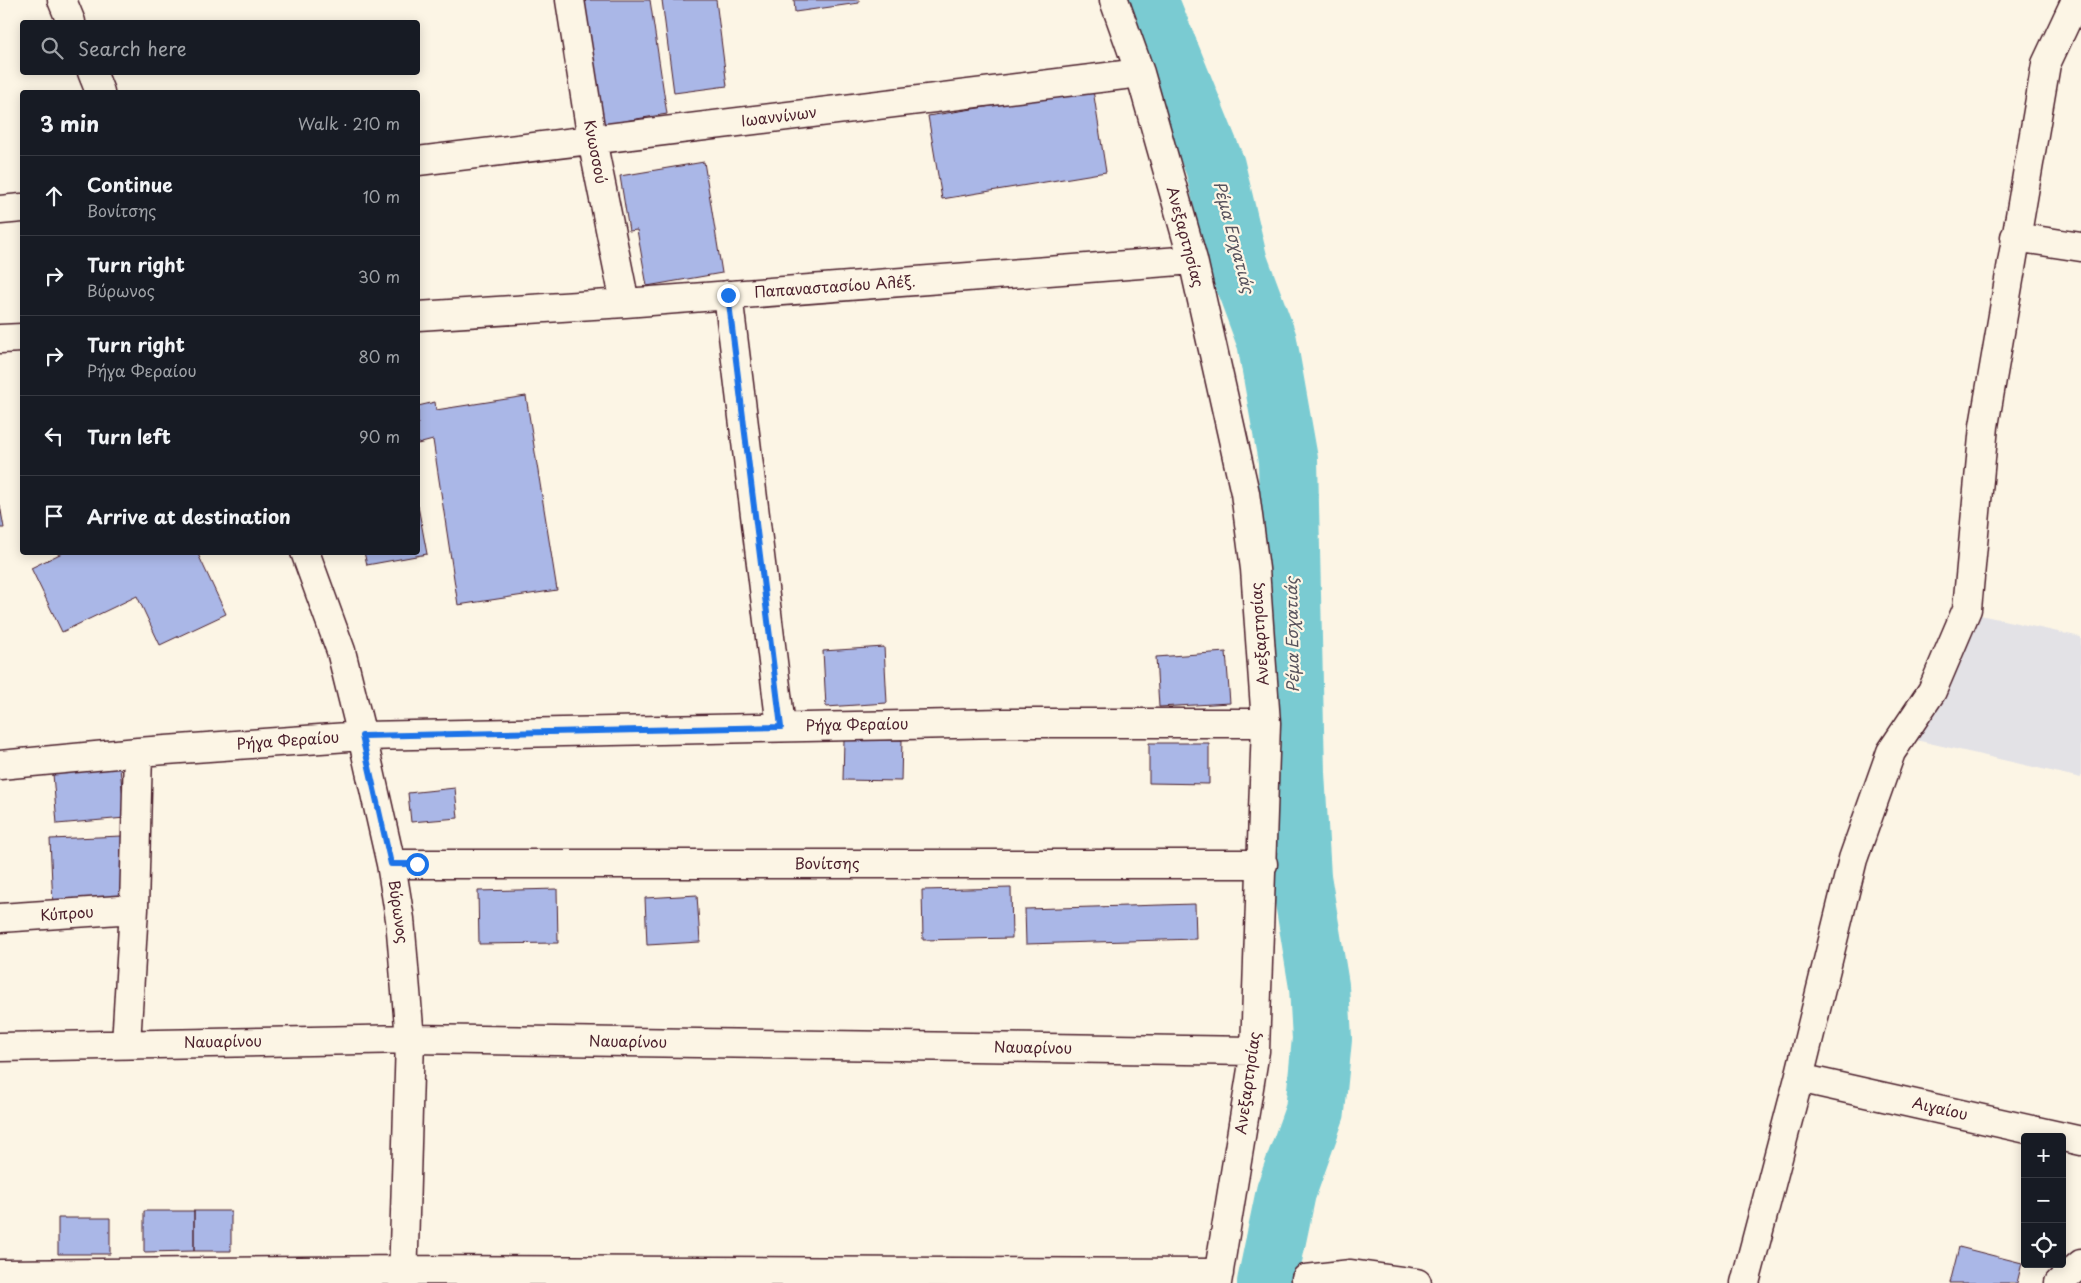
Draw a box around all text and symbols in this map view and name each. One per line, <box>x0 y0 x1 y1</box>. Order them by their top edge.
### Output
search box <box>20 20 420 75</box>
icon: search <box>38 34 66 62</box>
text: Search here <box>78 34 187 62</box>
street label: Ιωαννίνων <box>740 99 818 132</box>
text: 3 min <box>40 107 99 139</box>
text: Walk · 210 m <box>298 111 400 135</box>
street label: Κνωσσού <box>579 118 614 186</box>
text: Continue <box>87 170 173 198</box>
water label: Ρέμα Εσχατιάς <box>1208 178 1262 297</box>
icon: ahead <box>40 182 68 210</box>
text: 10 m <box>363 184 400 208</box>
street label: Ανεξαρτησίας <box>1162 184 1211 290</box>
text: Βονίτσης <box>87 198 157 222</box>
text: Turn right <box>87 250 185 278</box>
icon: right <box>40 262 68 290</box>
text: 30 m <box>358 264 400 288</box>
street label: Παπαναστασίου Αλέξ. <box>753 268 916 303</box>
text: Βύρωνος <box>87 278 155 302</box>
route end <box>717 284 740 307</box>
text: Turn right <box>87 330 185 358</box>
icon: right <box>40 342 68 370</box>
text: 80 m <box>358 344 400 368</box>
text: Ρήγα Φεραίου <box>87 358 197 382</box>
icon: left <box>40 422 68 450</box>
text: Turn left <box>87 422 171 450</box>
text: 90 m <box>359 424 400 448</box>
icon: arrive <box>40 502 68 530</box>
text: Arrive at destination <box>87 502 291 530</box>
water label: Ρέμα Εσχατιάς <box>1278 575 1304 693</box>
street label: Ανεξαρτησίας <box>1243 581 1274 686</box>
street label: Ρήγα Φεραίου <box>805 711 909 736</box>
street label: Ρήγα Φεραίου <box>236 724 340 755</box>
street label: Βονίτσης <box>794 851 860 874</box>
route start <box>406 853 429 876</box>
street label: Βύρωνος <box>384 879 415 945</box>
street label: Κύπρου <box>39 899 94 926</box>
street label: Ναυαρίνου <box>184 1028 262 1053</box>
street label: Ναυαρίνου <box>589 1028 667 1053</box>
street label: Ανεξαρτησίας <box>1228 1030 1265 1136</box>
street label: Ναυαρίνου <box>994 1034 1072 1059</box>
street label: Αιγαίου <box>1910 1090 1970 1125</box>
map controls <box>2021 1133 2066 1268</box>
button: + <box>2021 1133 2066 1178</box>
button: − <box>2021 1178 2066 1223</box>
button: locate <box>2021 1223 2066 1268</box>

